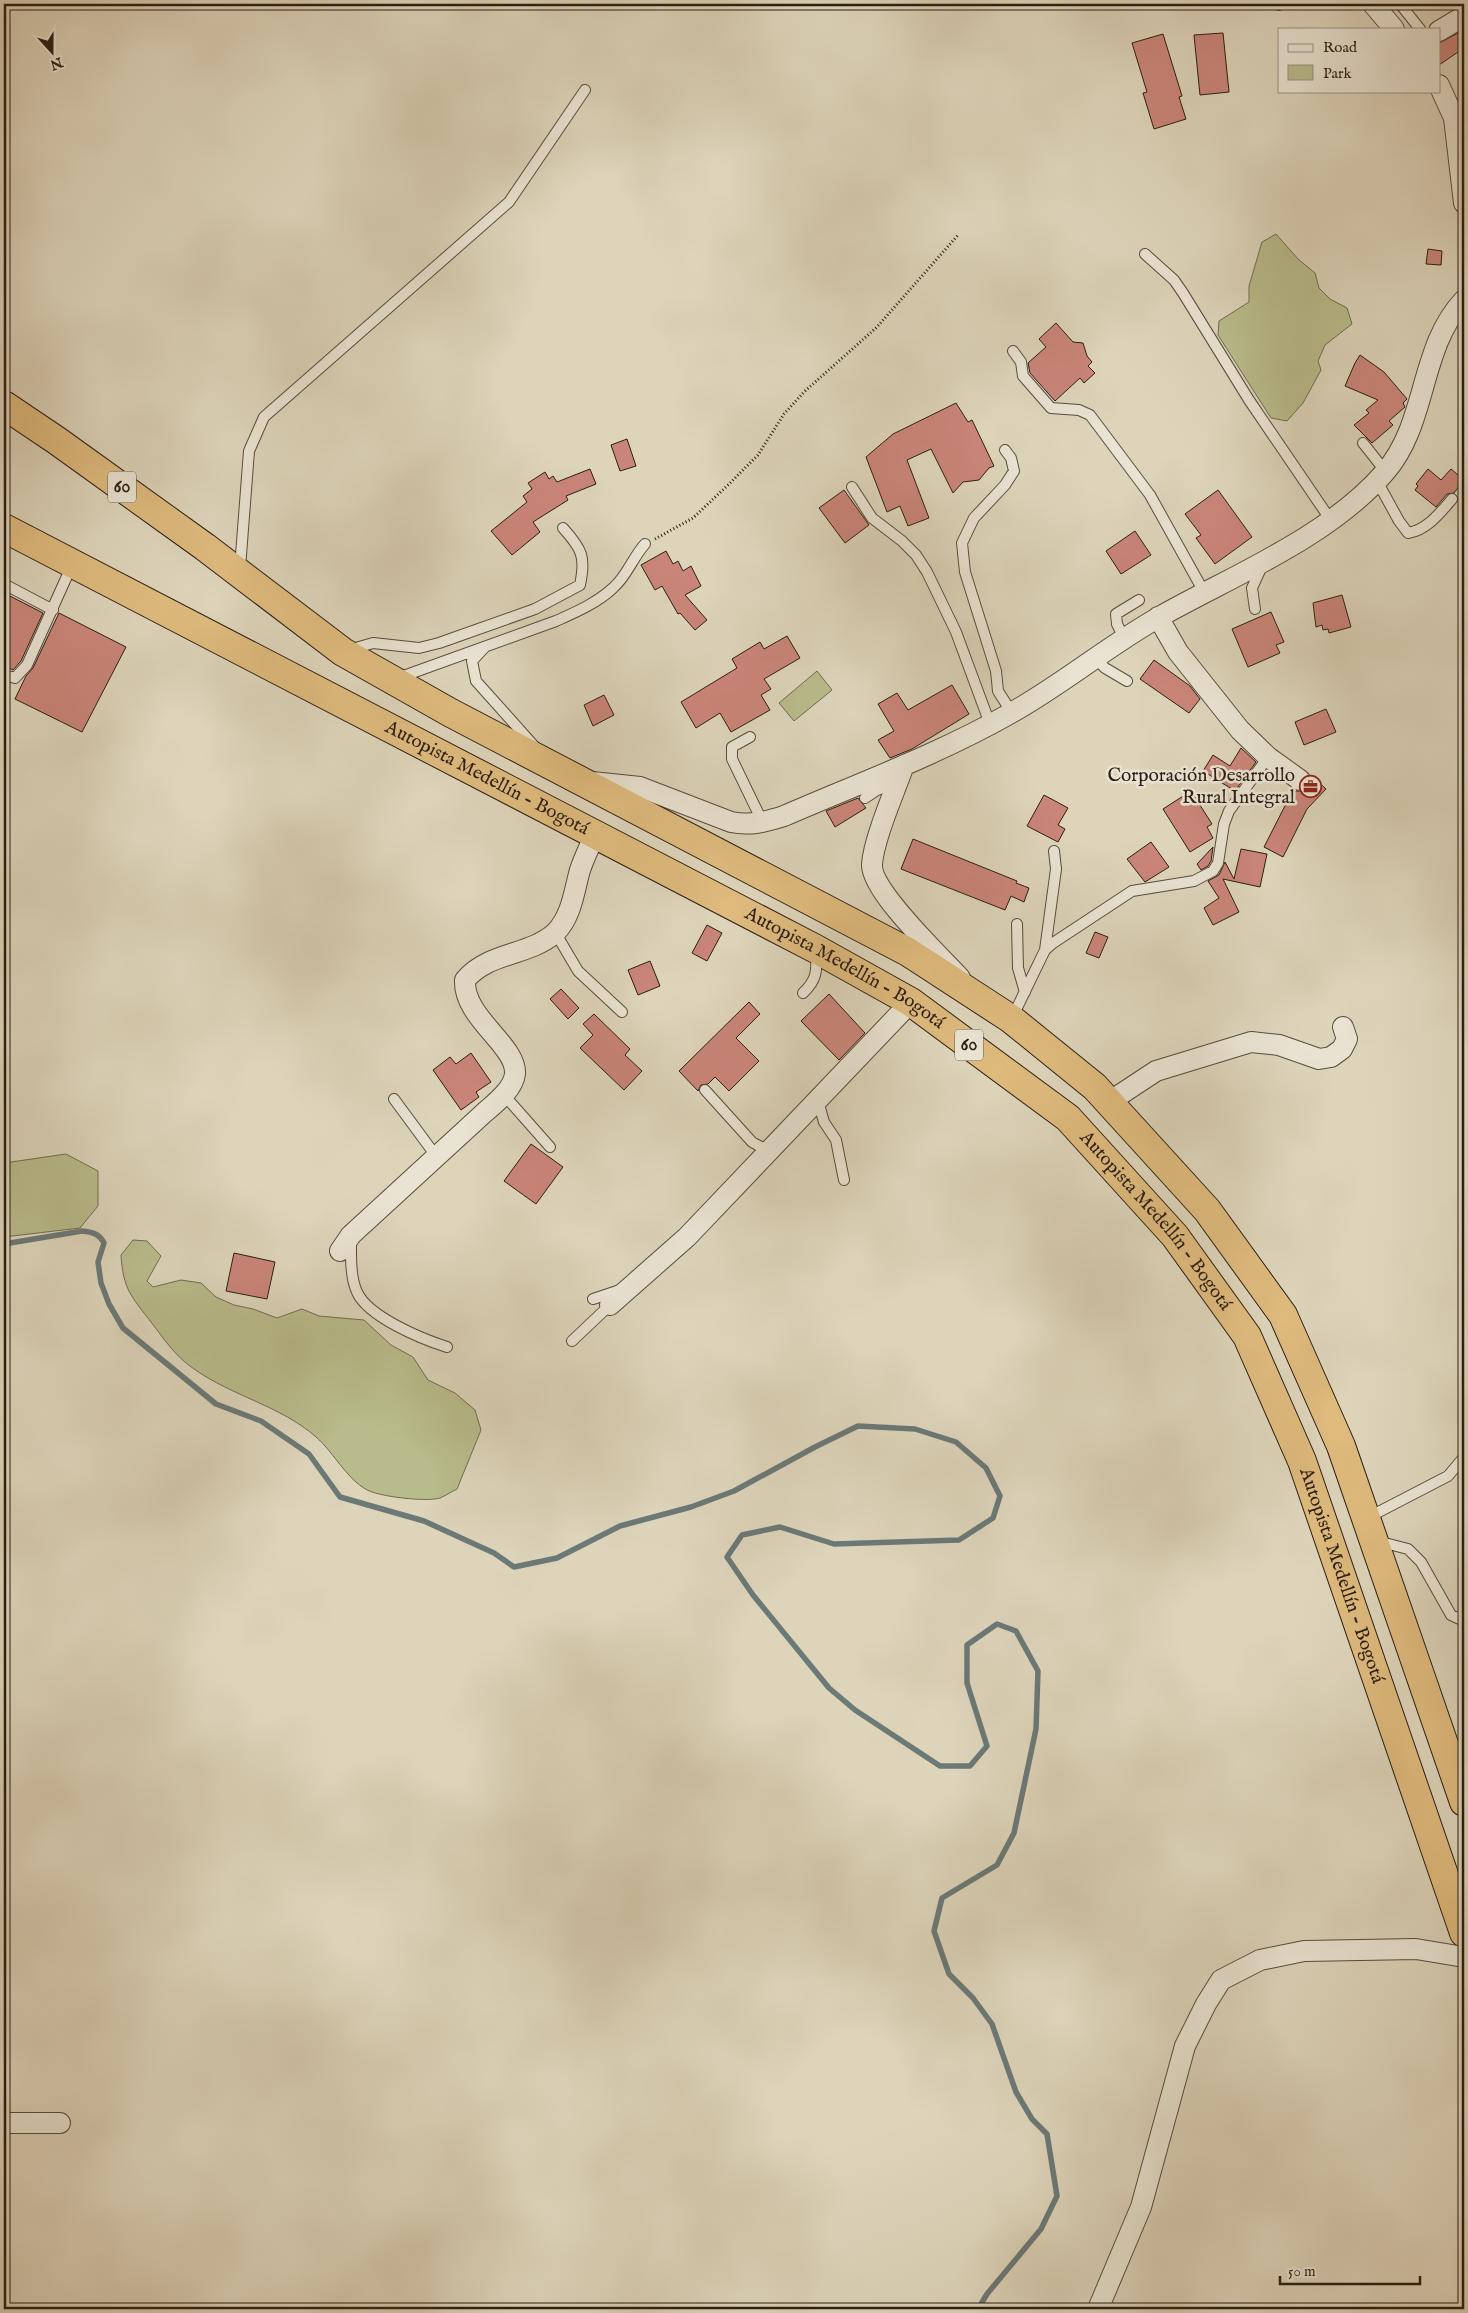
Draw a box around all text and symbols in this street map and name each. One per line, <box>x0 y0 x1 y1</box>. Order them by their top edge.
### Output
north arrow <box>28 28 78 78</box>
legend <box>1278 28 1440 92</box>
text: Road <box>1323 38 1358 57</box>
text: N <box>47 52 66 74</box>
text: Park <box>1323 64 1353 83</box>
road number: 60 <box>108 472 136 502</box>
street label: Autopista Medellín - Bogotá <box>380 715 594 842</box>
place label: Corporación Desarrollo Rural Integral <box>1107 764 1296 810</box>
office icon: Corporación Desarrollo Rural Integral <box>1299 775 1323 799</box>
street label: Autopista Medellín - Bogotá <box>740 902 950 1035</box>
road number: 60 <box>955 1030 983 1060</box>
street label: Autopista Medellín - Bogotá <box>1073 1126 1237 1316</box>
street label: Autopista Medellín - Bogotá <box>1293 1464 1390 1687</box>
scale bar <box>1280 2253 1420 2285</box>
text: 50 m <box>1288 2262 1316 2281</box>

